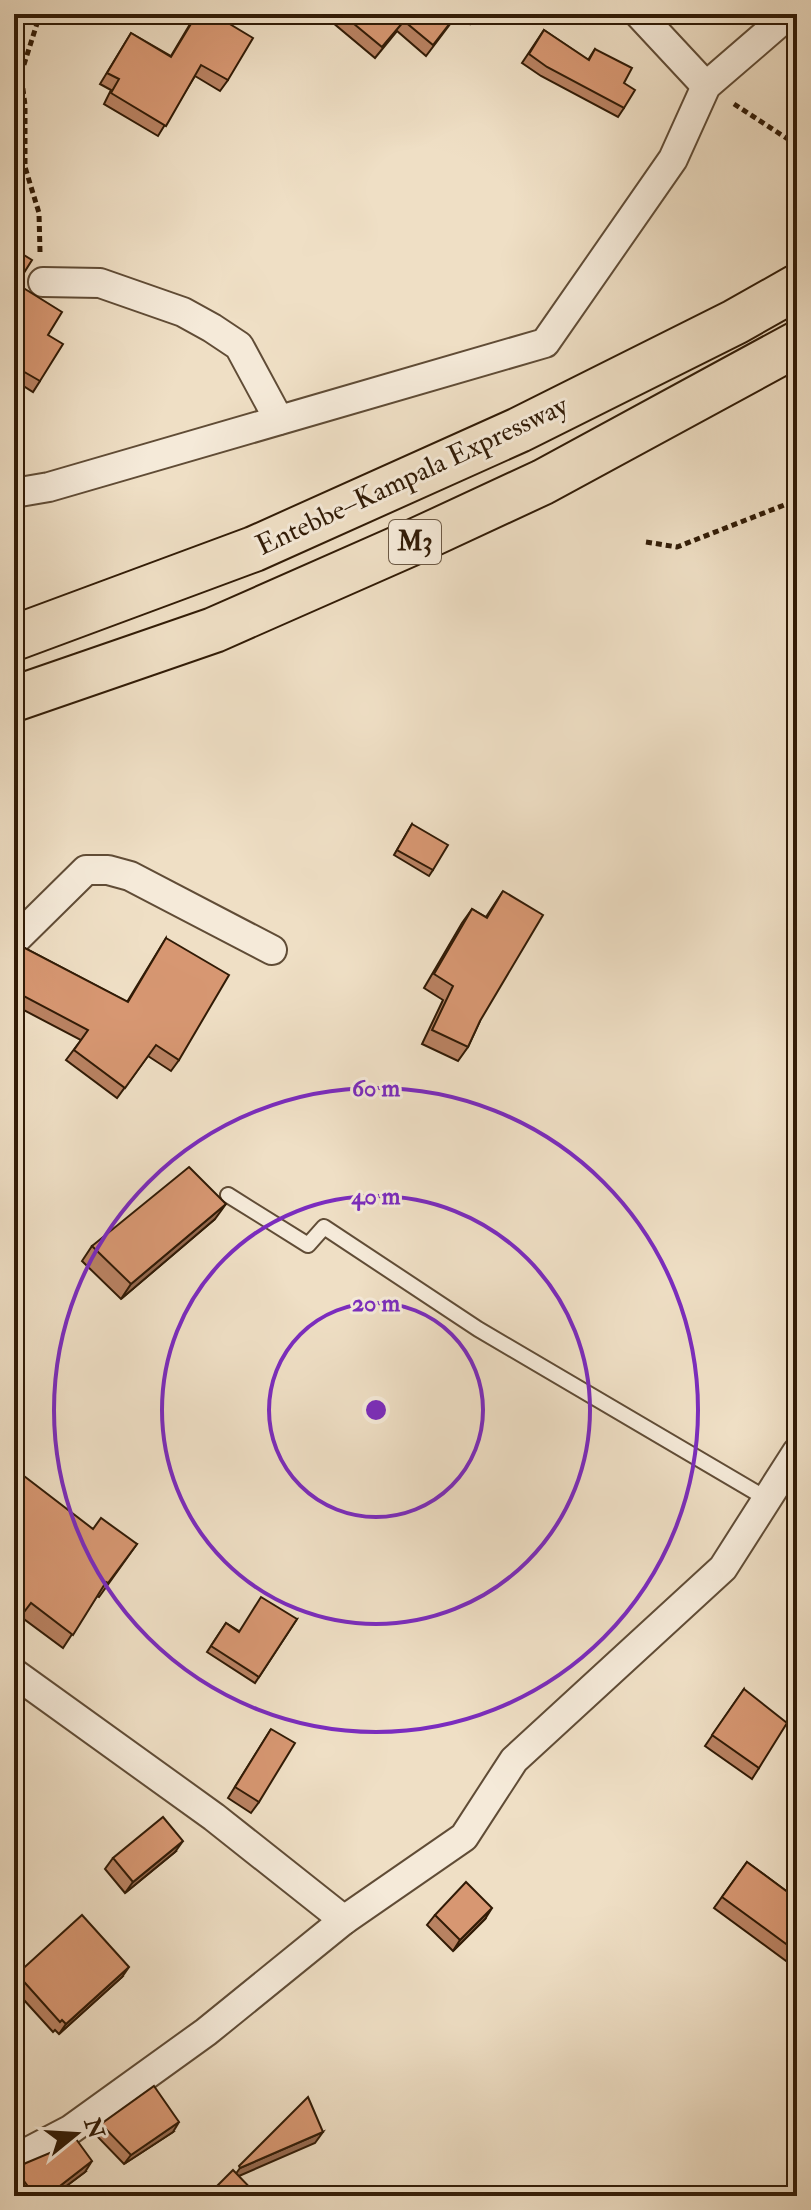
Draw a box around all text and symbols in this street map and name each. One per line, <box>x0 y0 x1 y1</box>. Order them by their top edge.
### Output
street label: Entebbe–Kampala Expressway <box>250 388 574 564</box>
road number: M3 <box>389 520 441 564</box>
text: 60 m <box>352 1073 400 1104</box>
text: 40 m <box>351 1181 401 1212</box>
text: 20 m <box>352 1288 400 1319</box>
centre of rings <box>362 1396 390 1424</box>
north arrow <box>36 2094 116 2174</box>
text: N <box>77 2113 111 2142</box>

